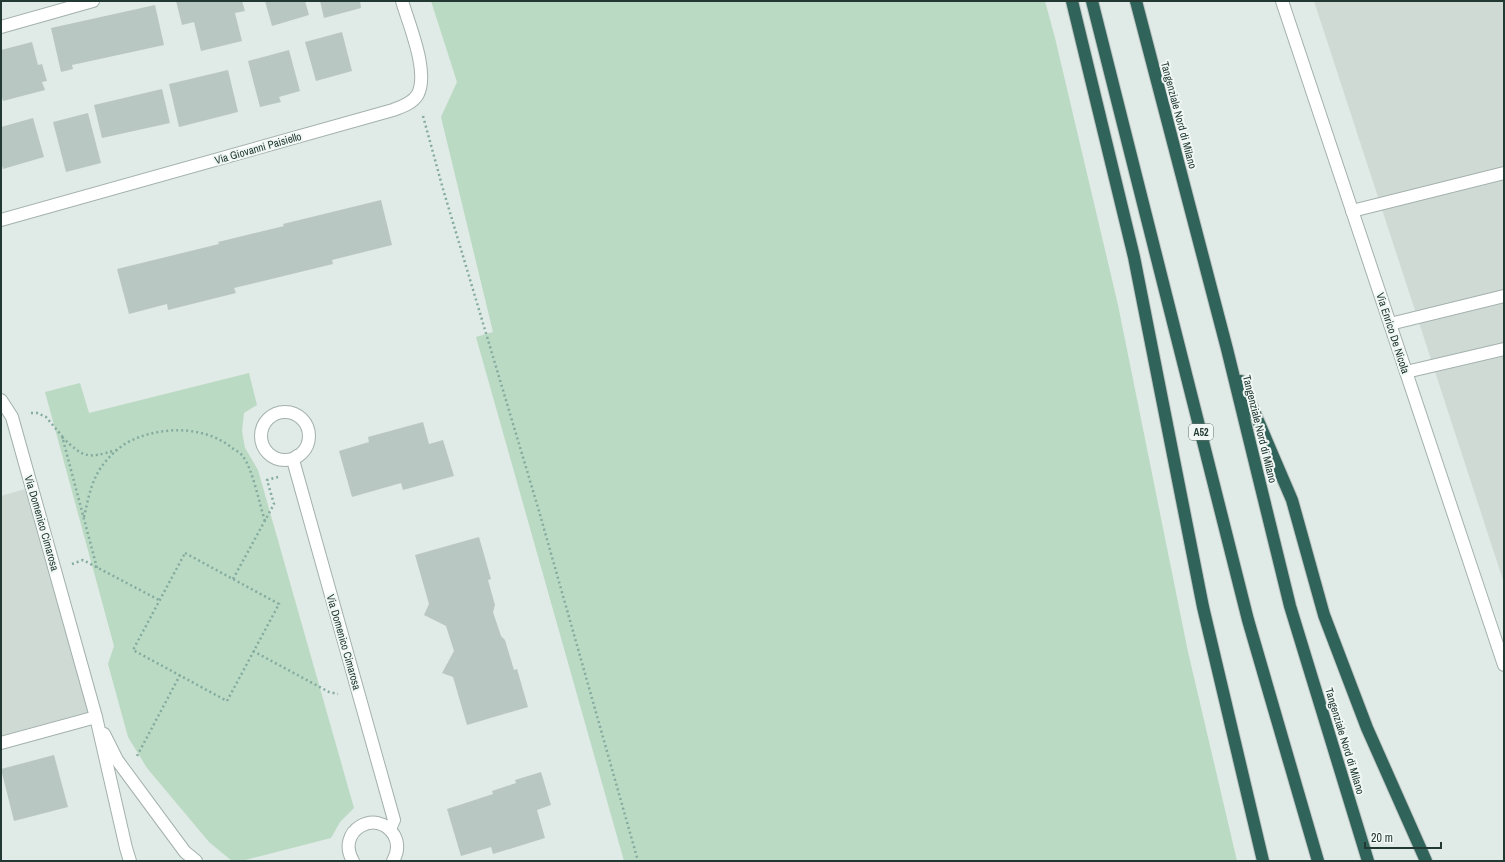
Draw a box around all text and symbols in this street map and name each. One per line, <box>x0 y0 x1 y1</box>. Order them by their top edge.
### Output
street label: Tangenziale Nord di Milano <box>1158 60 1200 170</box>
street label: Via Giovanni Paisiello <box>213 129 303 167</box>
street label: Via Enrico De Nicola <box>1373 291 1413 375</box>
street label: Tangenziale Nord di Milano <box>1240 374 1280 484</box>
road number: A52 <box>1189 424 1213 440</box>
street label: Via Domenico Cimarosa <box>22 474 62 572</box>
street label: Via Domenico Cimarosa <box>324 593 364 691</box>
street label: Tangenziale Nord di Milano <box>1322 686 1368 796</box>
scale bar <box>1365 824 1441 850</box>
text: 20 m <box>1371 830 1393 846</box>

